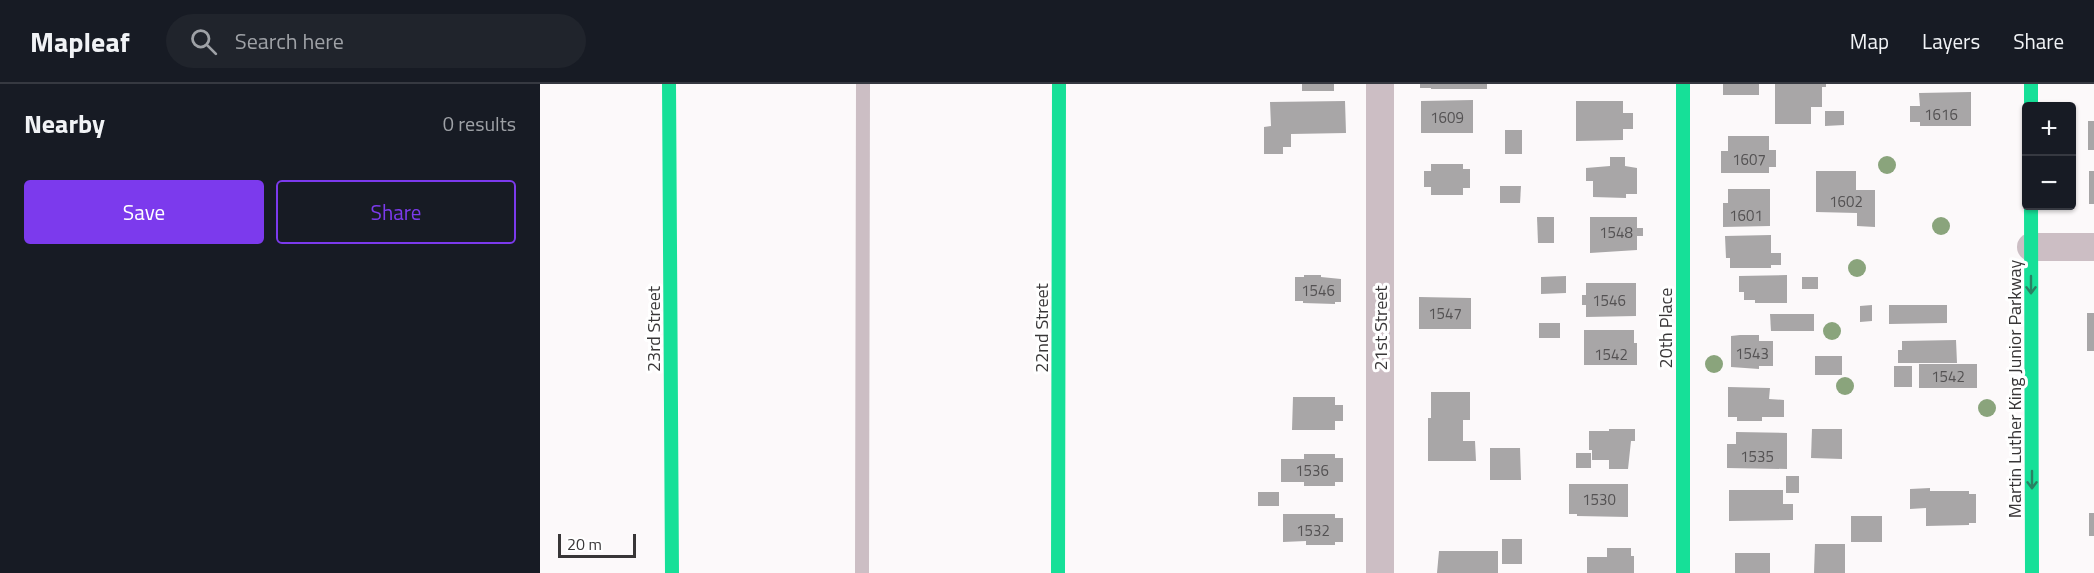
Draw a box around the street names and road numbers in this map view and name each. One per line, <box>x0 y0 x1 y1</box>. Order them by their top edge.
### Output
street label: Martin Luther King Junior Parkway <box>2001 259 2028 518</box>
street label: 22nd Street <box>1028 282 1055 373</box>
street label: 23rd Street <box>640 285 667 372</box>
street label: 21st Street <box>1367 285 1394 371</box>
street label: 20th Place <box>1652 288 1679 368</box>

